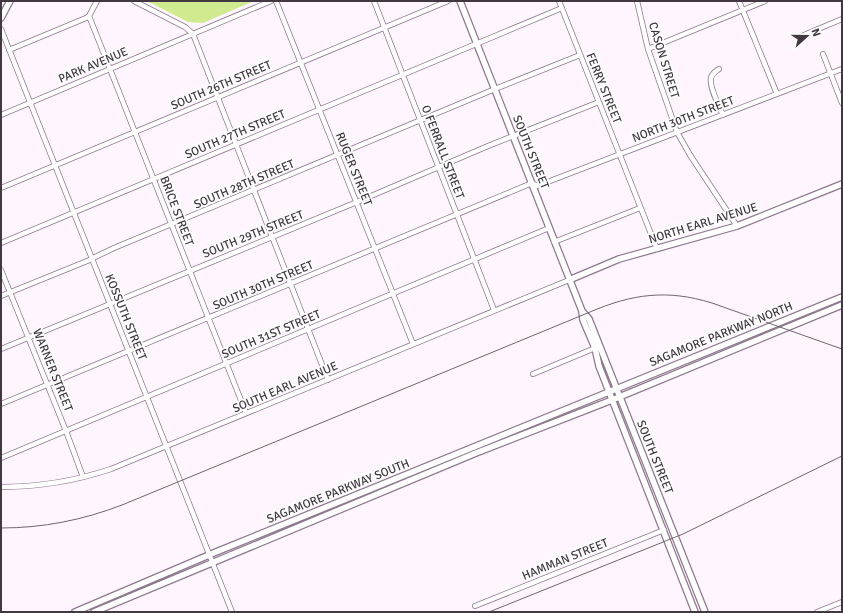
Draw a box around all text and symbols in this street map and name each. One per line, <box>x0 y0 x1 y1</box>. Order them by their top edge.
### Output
north arrow <box>787 16 827 56</box>
street label: CASON STREET <box>645 20 682 100</box>
text: N <box>808 27 823 38</box>
street label: PARK AVENUE <box>56 44 130 87</box>
street label: FERRY STREET <box>583 51 625 126</box>
street label: SOUTH 26TH STREET <box>169 57 274 113</box>
street label: NORTH 30TH STREET <box>630 93 736 146</box>
street label: O FERRALL STREET <box>418 103 467 201</box>
street label: SOUTH 27TH STREET <box>183 106 288 162</box>
street label: SOUTH STREET <box>509 113 552 191</box>
street label: RUGER STREET <box>332 130 375 208</box>
street label: SOUTH 28TH STREET <box>192 156 297 212</box>
street label: BRICE STREET <box>156 174 197 248</box>
street label: NORTH EARL AVENUE <box>647 200 760 247</box>
street label: SOUTH 29TH STREET <box>200 207 306 262</box>
street label: SOUTH 30TH STREET <box>211 257 316 313</box>
street label: KOSSUTH STREET <box>101 272 150 363</box>
street label: SAGAMORE PARKWAY NORTH <box>647 299 795 370</box>
street label: SOUTH 31ST STREET <box>219 307 323 362</box>
street label: WARNER STREET <box>29 327 76 414</box>
street label: SOUTH EARL AVENUE <box>230 358 340 416</box>
street label: SOUTH STREET <box>633 418 676 496</box>
street label: SAGAMORE PARKWAY SOUTH <box>265 456 412 527</box>
street label: HAMMAN STREET <box>520 535 611 584</box>

